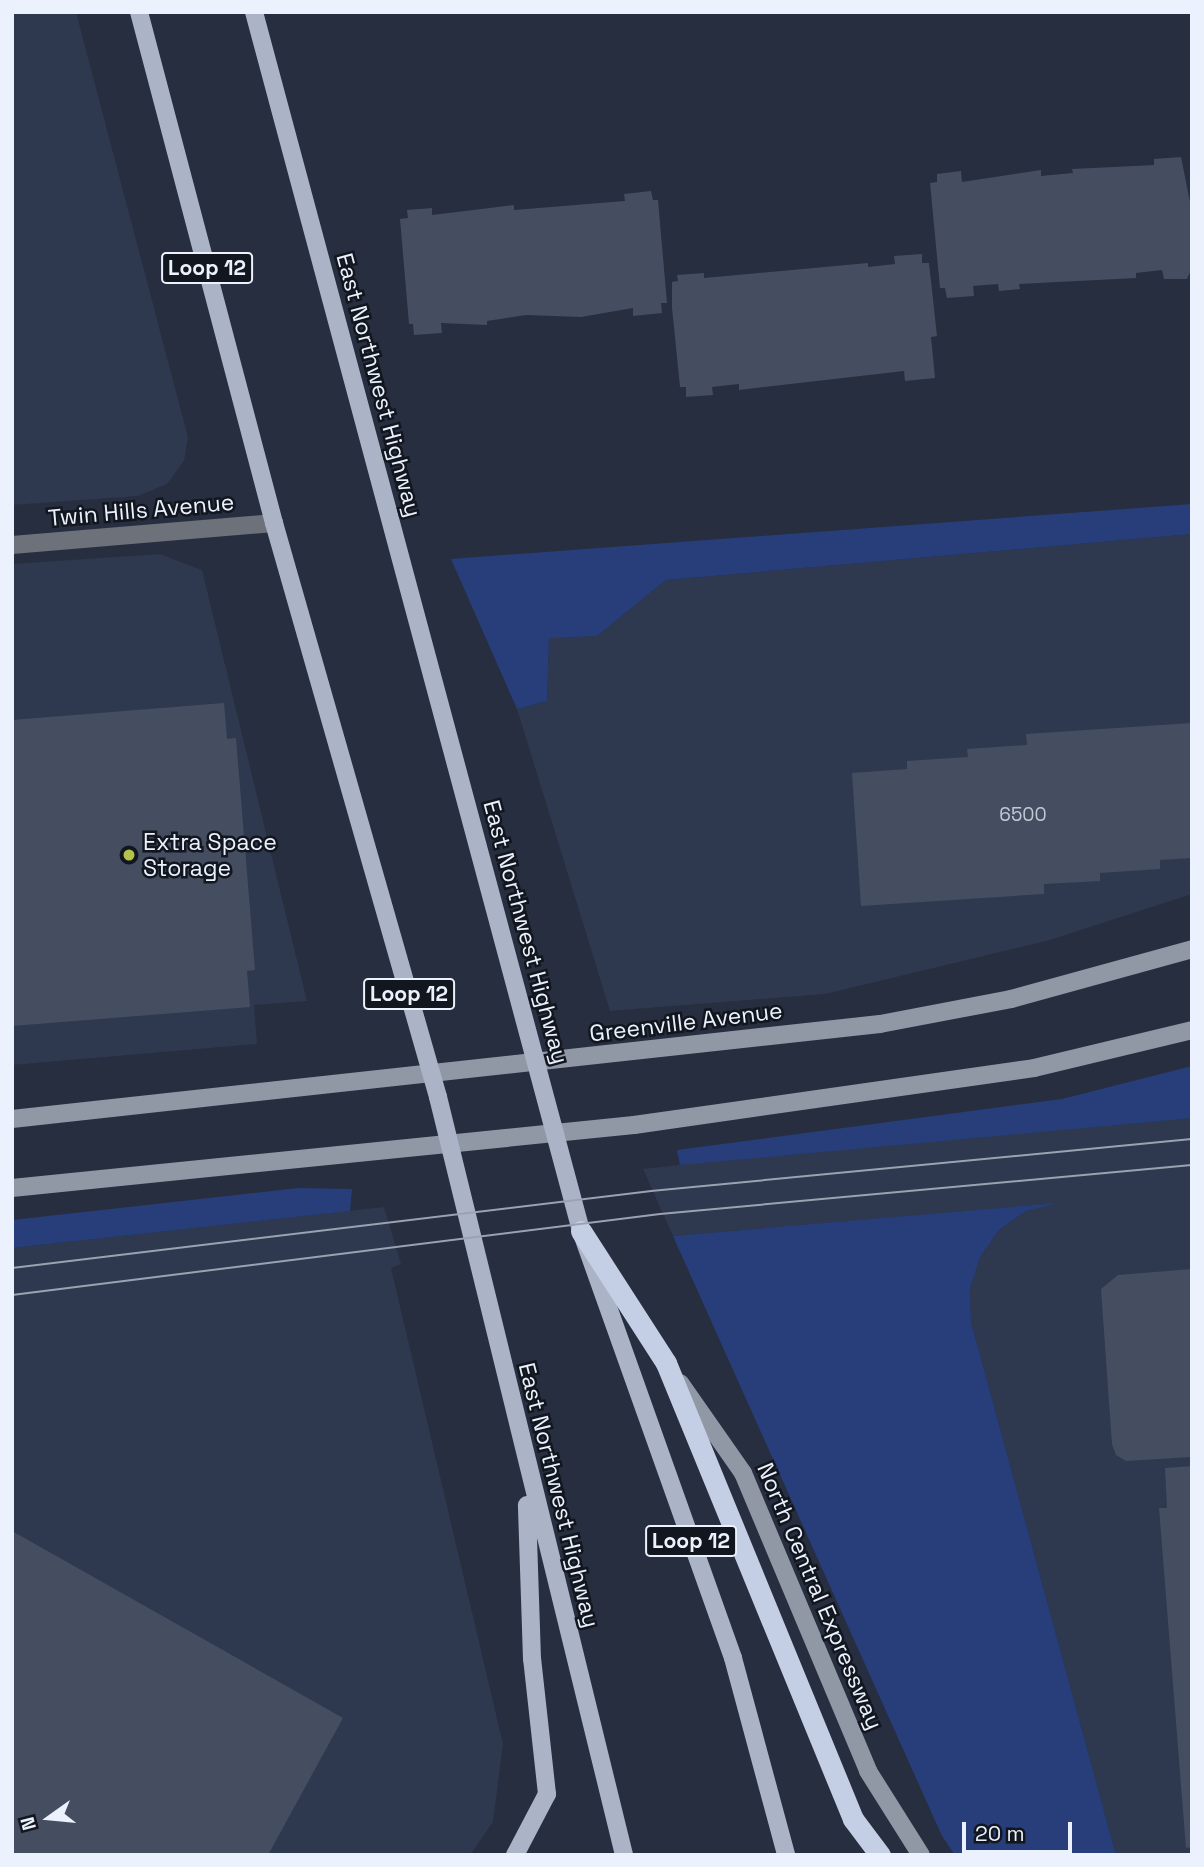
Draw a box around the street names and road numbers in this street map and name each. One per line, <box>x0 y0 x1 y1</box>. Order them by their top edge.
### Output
road number: Loop 12 <box>160 250 254 286</box>
street label: East Northwest Highway <box>330 250 428 520</box>
street label: Twin Hills Avenue <box>47 488 235 532</box>
street label: East Northwest Highway <box>477 797 575 1067</box>
road number: Loop 12 <box>362 976 456 1012</box>
street label: Greenville Avenue <box>588 996 784 1048</box>
street label: East Northwest Highway <box>513 1360 605 1630</box>
street label: North Central Expressway <box>751 1458 889 1734</box>
road number: Loop 12 <box>644 1524 738 1558</box>

